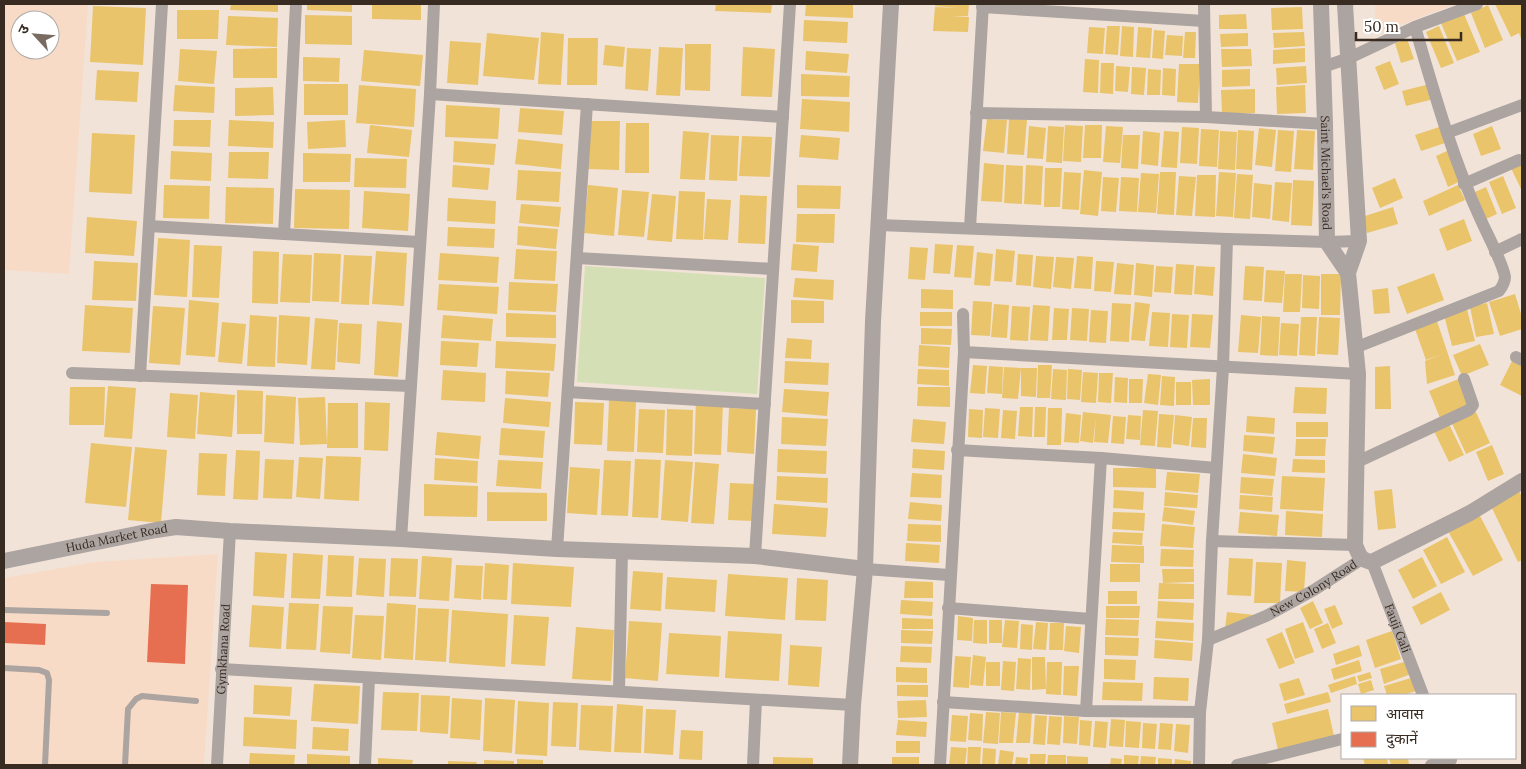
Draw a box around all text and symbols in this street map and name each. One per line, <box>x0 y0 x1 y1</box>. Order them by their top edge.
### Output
north arrow <box>10 10 60 60</box>
scale bar <box>1356 10 1461 42</box>
text: 50 m <box>1364 17 1399 36</box>
text: उ <box>13 21 34 37</box>
street label: Saint Michael's Road <box>1318 115 1335 230</box>
street label: Huda Market Road <box>64 520 169 555</box>
street label: New Colony Road <box>1267 556 1360 619</box>
street label: Fauji Gali <box>1382 602 1414 655</box>
street label: Gymkhana Road <box>213 603 233 695</box>
legend <box>1341 694 1516 759</box>
text: आवास <box>1386 704 1425 723</box>
text: दुकानें <box>1386 729 1418 749</box>

